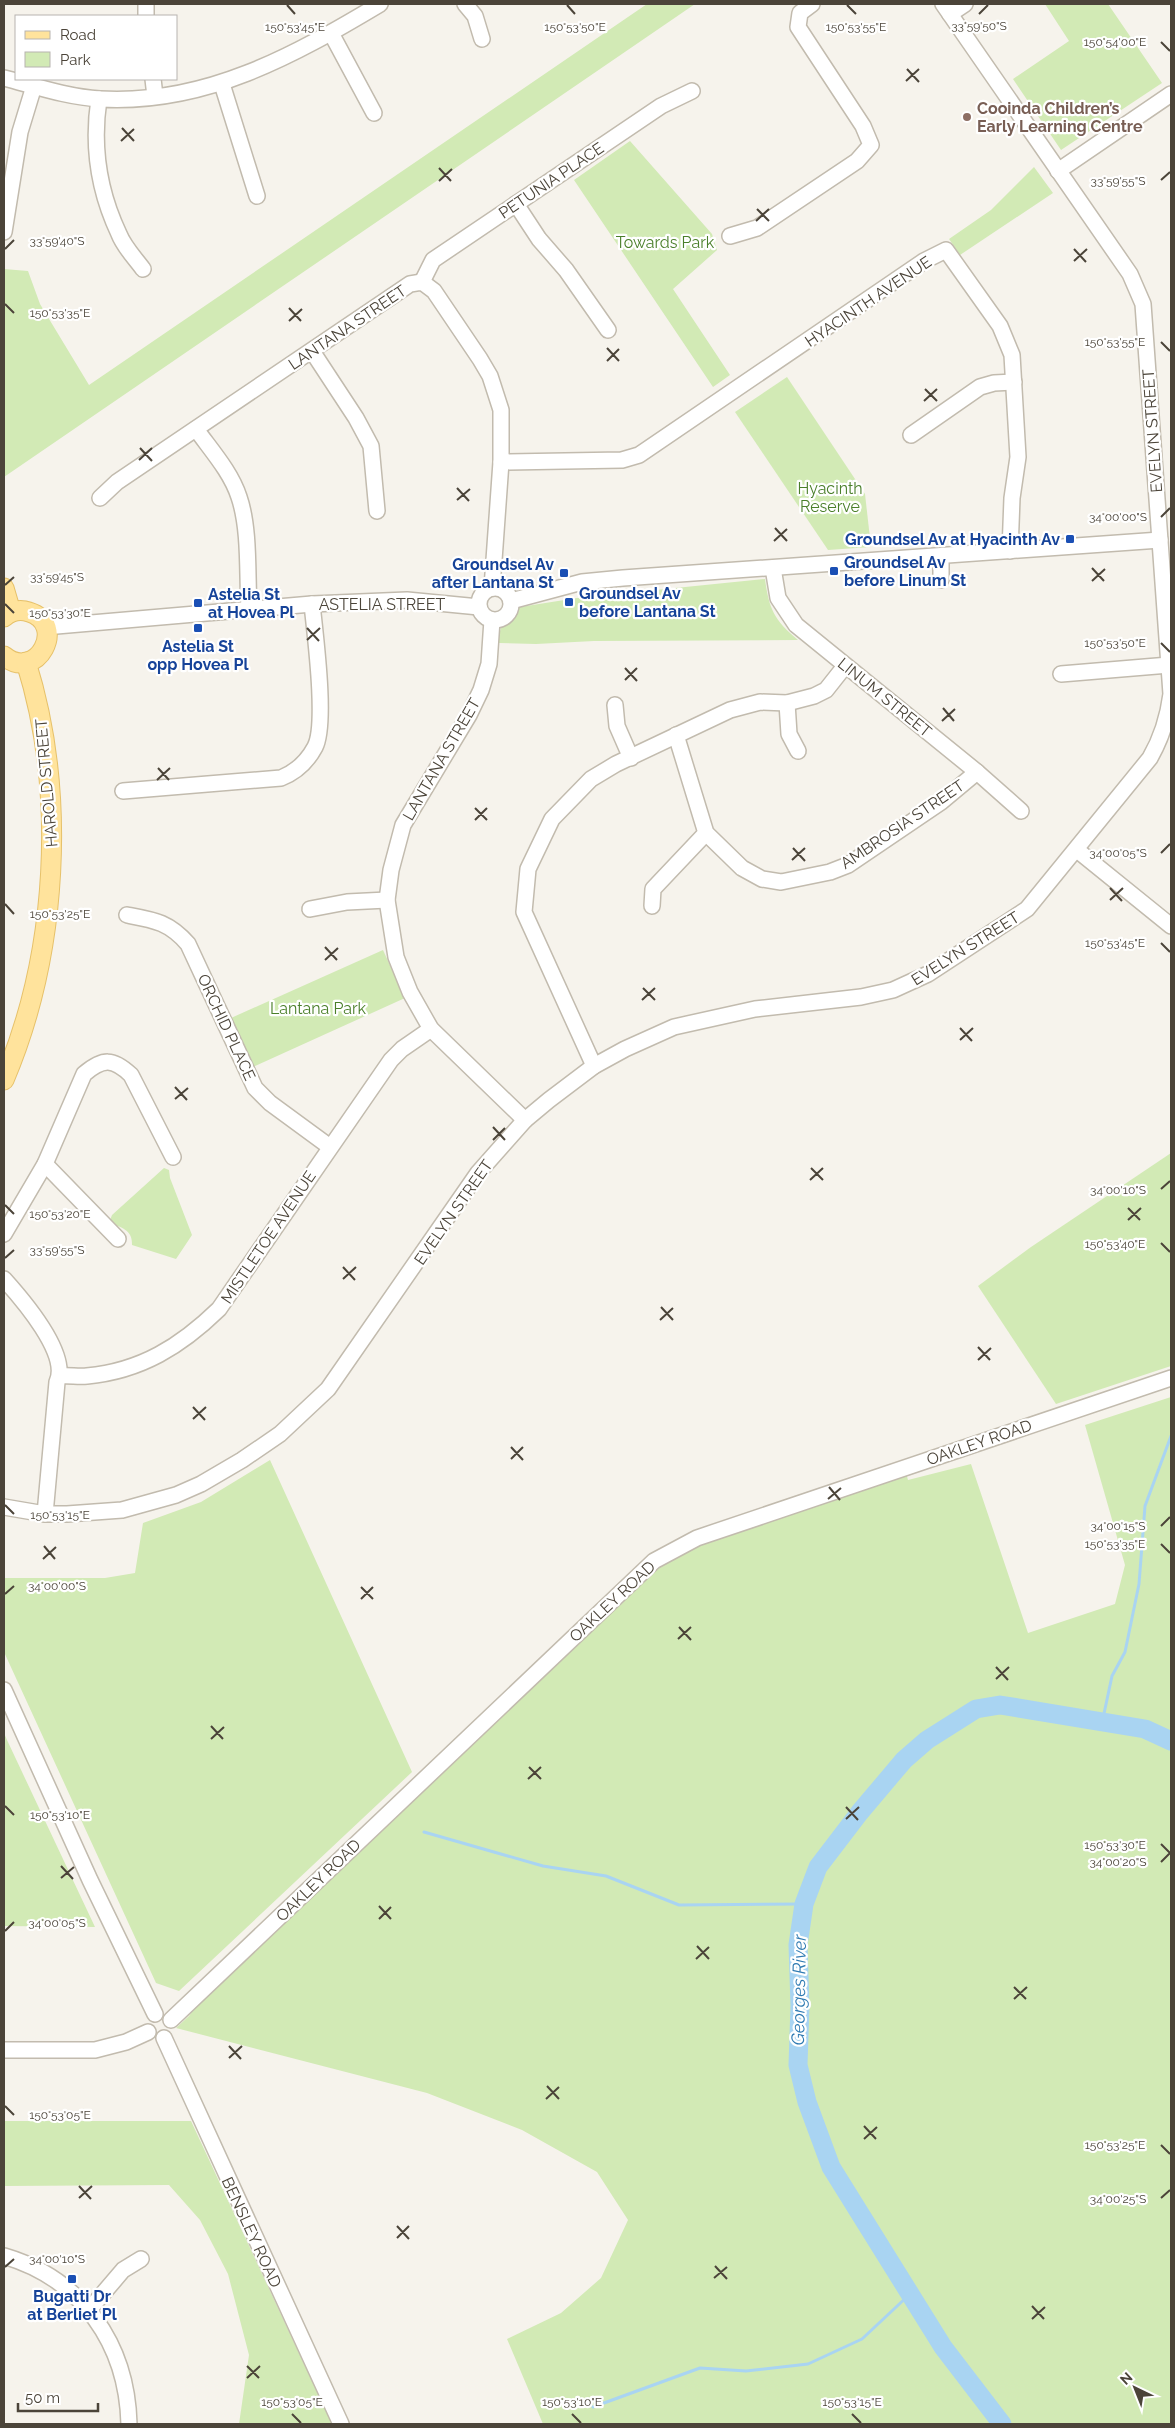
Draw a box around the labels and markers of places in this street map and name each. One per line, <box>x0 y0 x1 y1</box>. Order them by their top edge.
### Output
place label: Cooinda Children’s Early Learning Centre <box>977 99 1143 136</box>
marker: Cooinda Children’s Early Learning Centre <box>961 111 973 123</box>
place label: Groundsel Av at Hyacinth Av <box>845 530 1060 549</box>
marker: Groundsel Av at Hyacinth Av <box>1064 533 1076 545</box>
place label: Groundsel Av before Linum St <box>844 553 966 590</box>
place label: Groundsel Av after Lantana St <box>432 555 554 592</box>
marker: Groundsel Av before Linum St <box>828 565 840 577</box>
marker: Groundsel Av after Lantana St <box>558 567 570 579</box>
place label: Groundsel Av before Lantana St <box>579 584 716 621</box>
place label: Astelia St at Hovea Pl <box>208 585 295 622</box>
marker: Groundsel Av before Lantana St <box>563 596 575 608</box>
marker: Astelia St at Hovea Pl <box>192 597 204 609</box>
marker: Astelia St opp Hovea Pl <box>192 622 204 634</box>
place label: Astelia St opp Hovea Pl <box>147 637 250 674</box>
marker: Bugatti Dr at Berliet Pl <box>66 2273 78 2285</box>
place label: Bugatti Dr at Berliet Pl <box>27 2287 118 2324</box>

